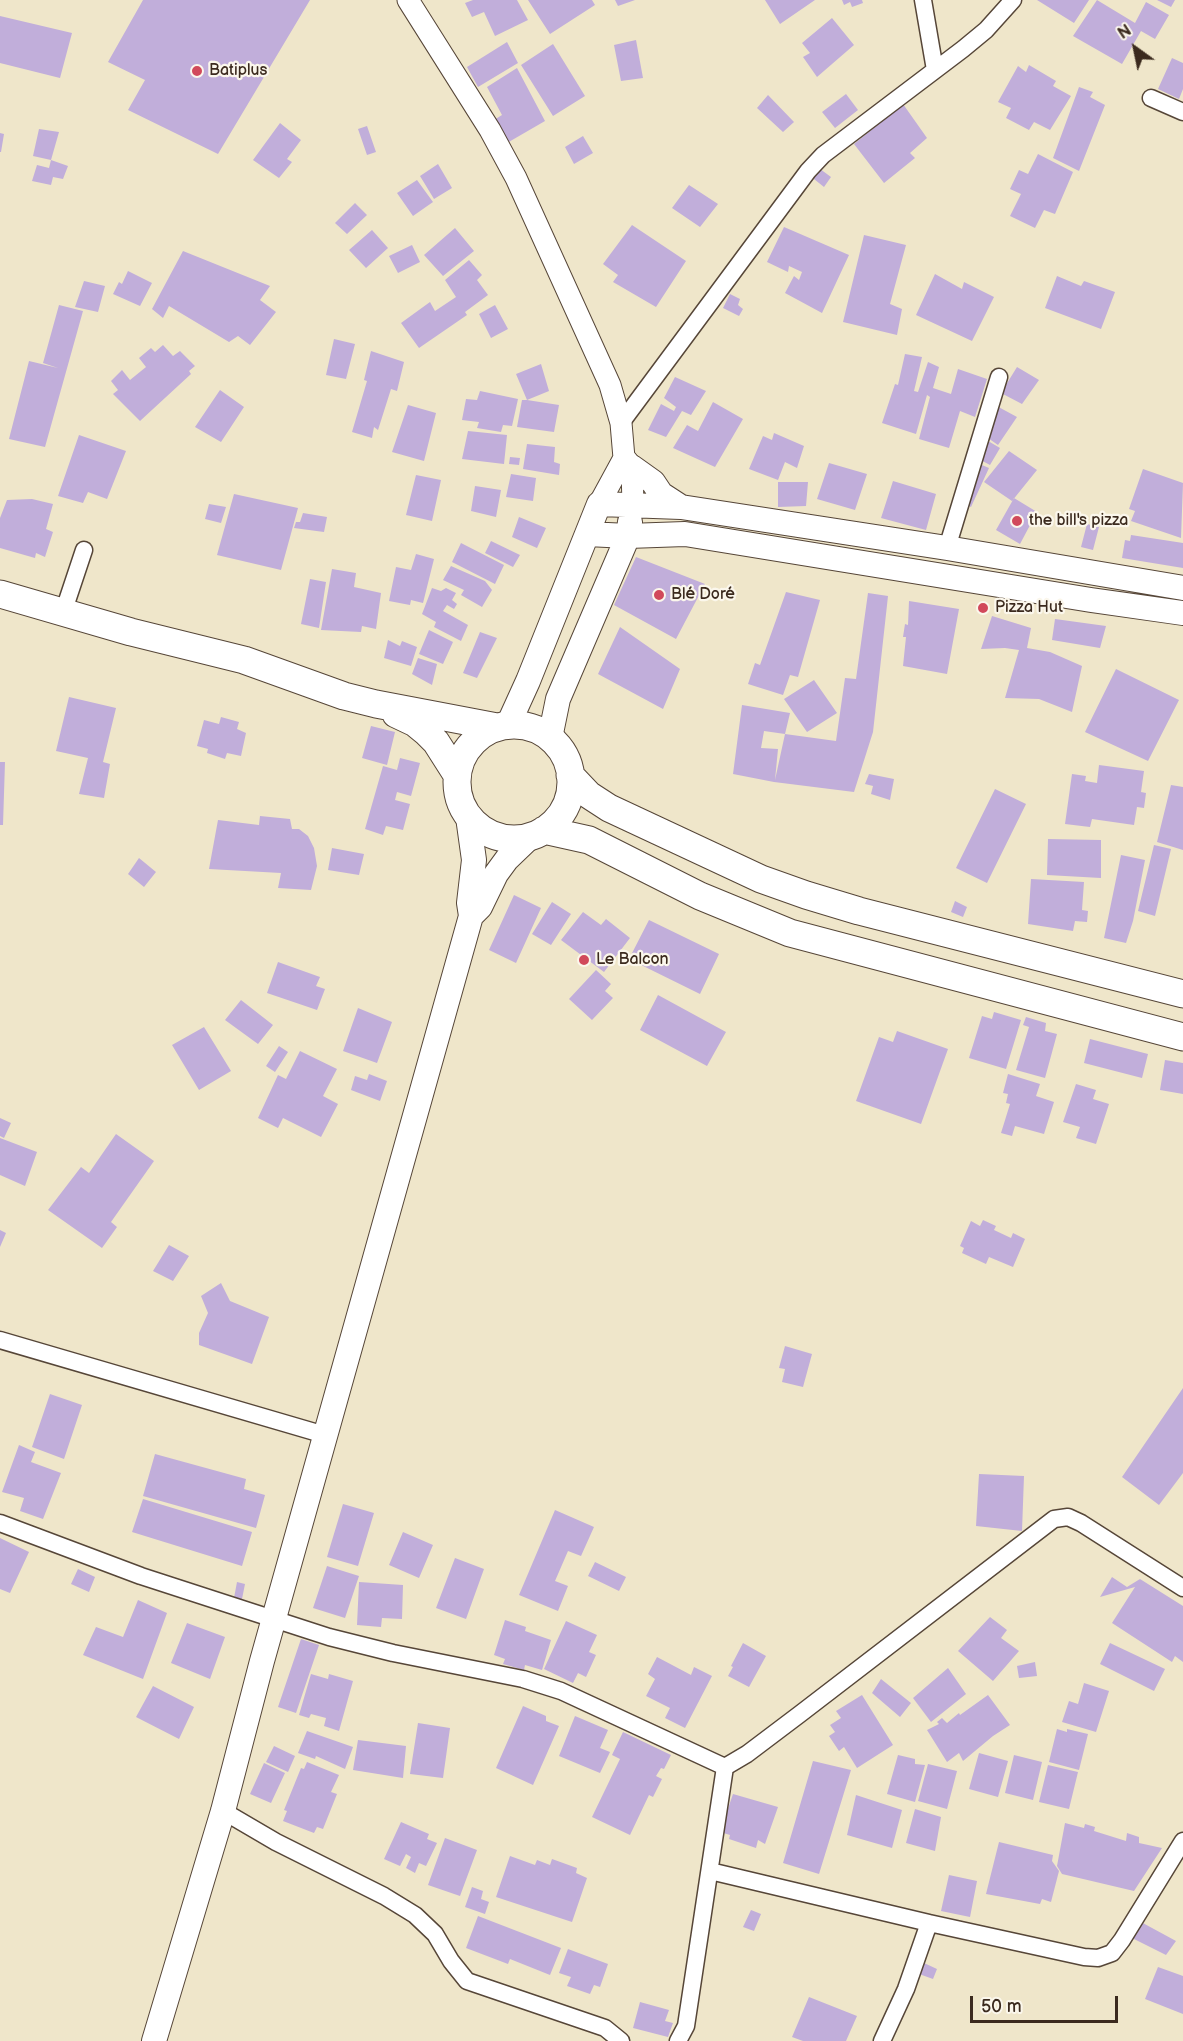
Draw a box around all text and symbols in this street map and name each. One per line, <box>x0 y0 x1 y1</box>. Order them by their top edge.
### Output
north arrow <box>1105 18 1165 78</box>
text: N <box>1115 21 1135 44</box>
place label: Batiplus <box>209 61 267 81</box>
marker: Batiplus <box>190 64 204 78</box>
place label: the bill's pizza <box>1029 511 1128 531</box>
marker: the bill's pizza <box>1010 514 1024 528</box>
place label: Blé Doré <box>671 585 735 605</box>
marker: Blé Doré <box>652 588 666 602</box>
place label: Pizza Hut <box>995 598 1063 618</box>
marker: Pizza Hut <box>976 601 990 615</box>
place label: Le Balcon <box>596 950 669 970</box>
marker: Le Balcon <box>577 953 591 967</box>
scale bar <box>973 1984 1122 2022</box>
text: 50 m <box>981 1996 1022 2017</box>

